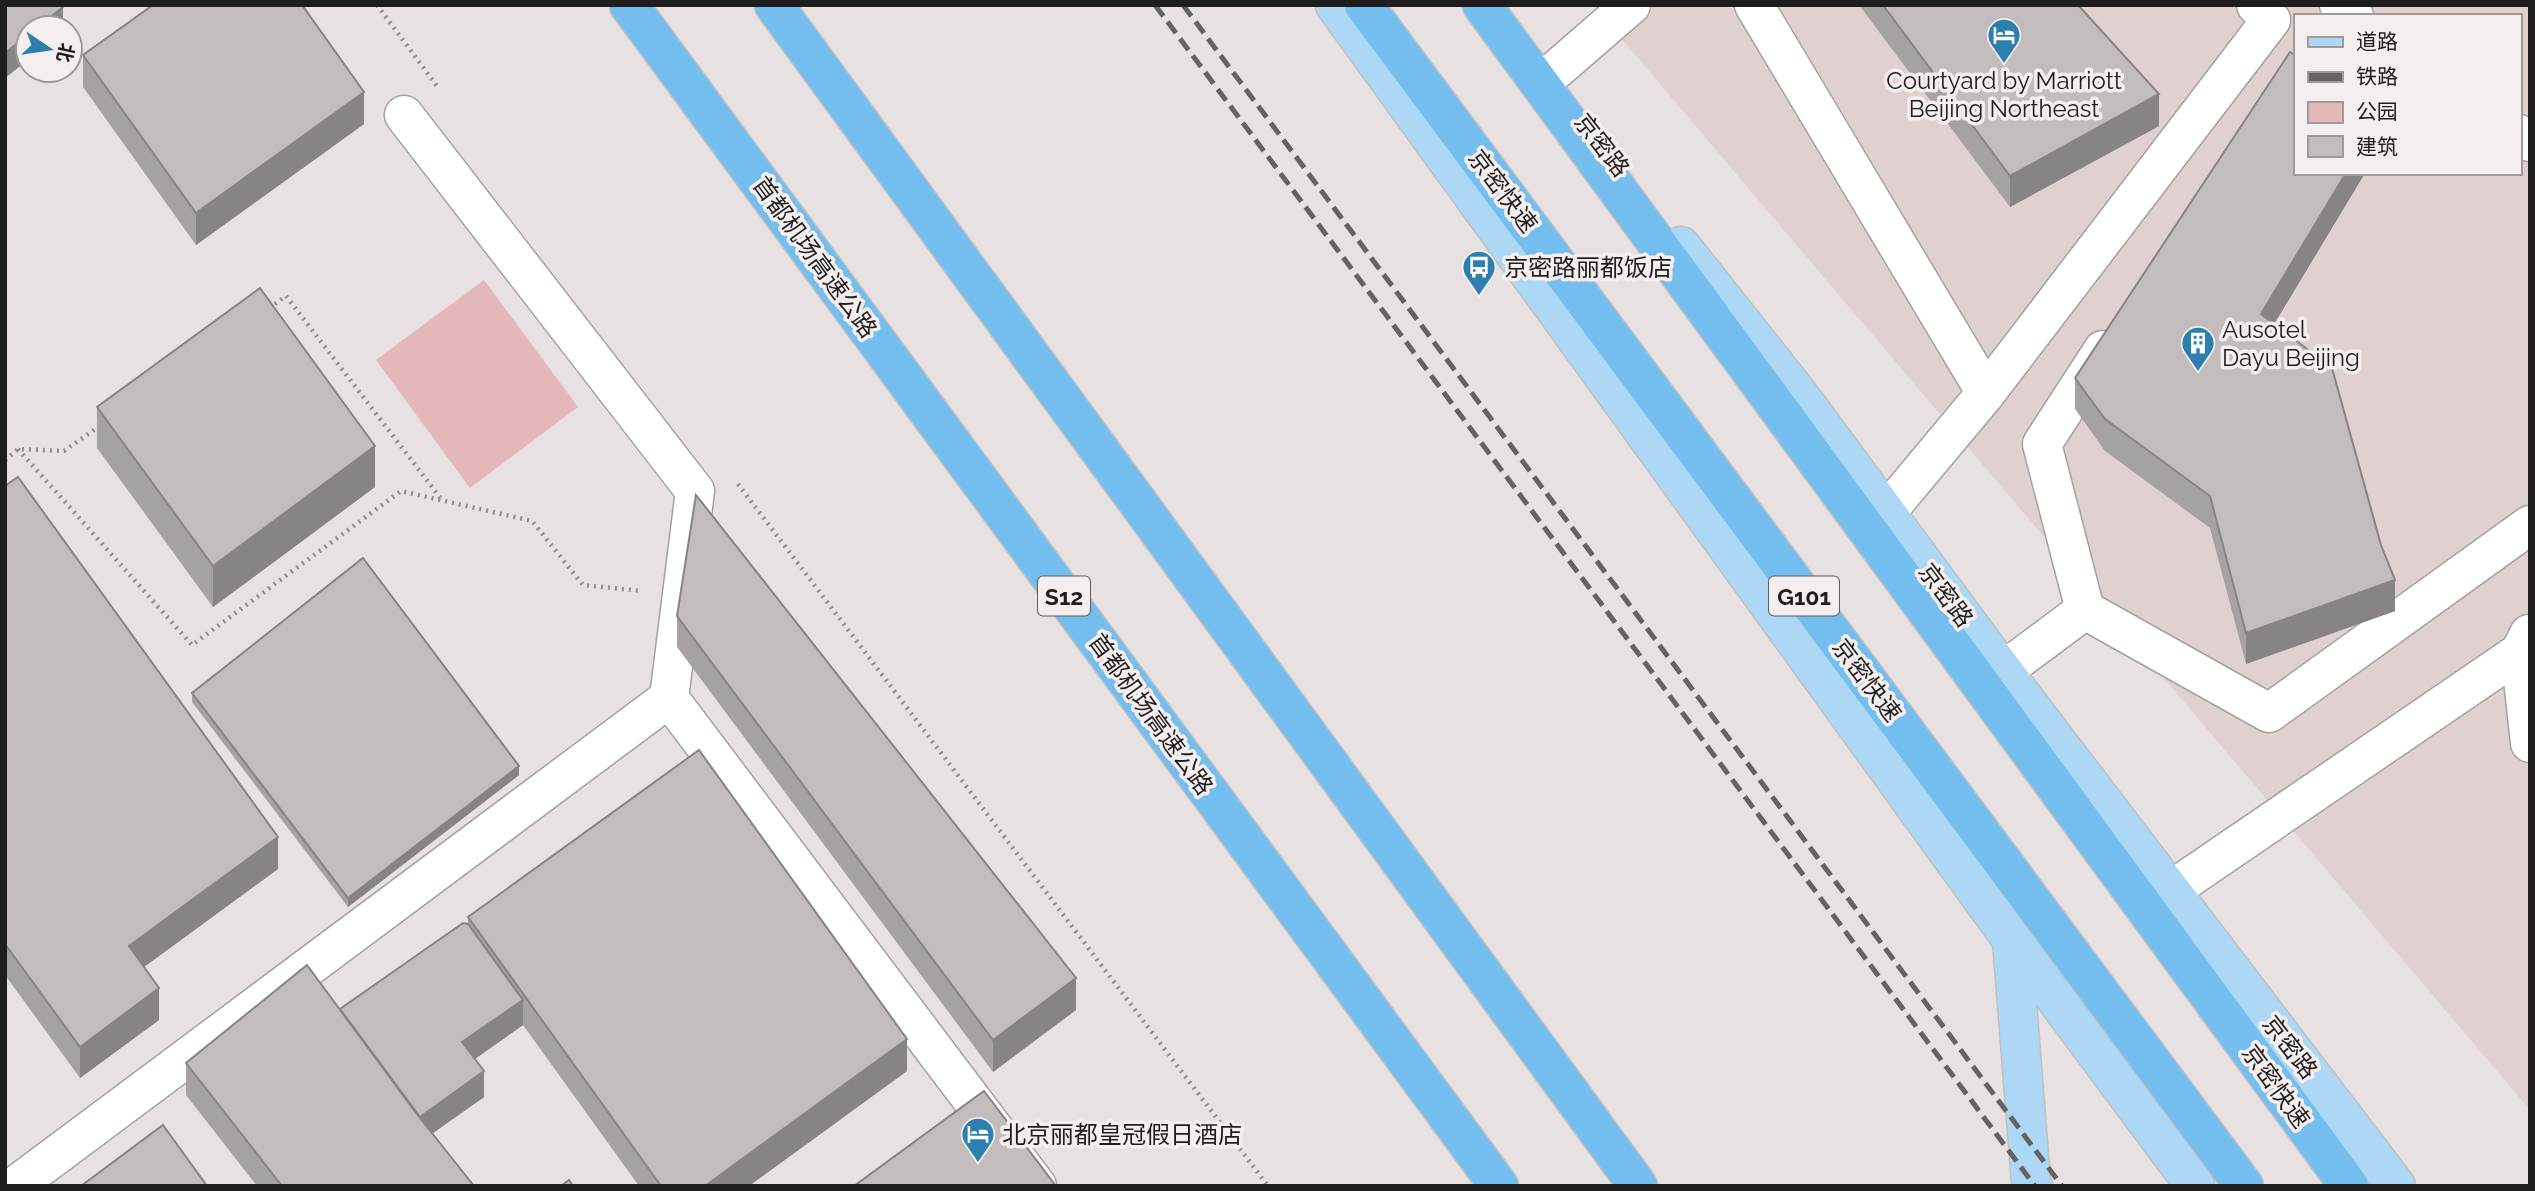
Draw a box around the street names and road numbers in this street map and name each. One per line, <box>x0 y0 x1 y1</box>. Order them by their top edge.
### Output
street label: 京密路 <box>1568 108 1636 182</box>
street label: 京密快速 <box>1463 144 1543 238</box>
street label: 首都机场高速公路 <box>747 171 883 343</box>
street label: 京密路 <box>1913 558 1979 632</box>
road number: S12 <box>1038 576 1090 616</box>
road number: G101 <box>1769 576 1839 616</box>
street label: 首都机场高速公路 <box>1083 628 1219 800</box>
street label: 京密快速 <box>1827 633 1907 727</box>
street label: 京密路 <box>2256 1010 2324 1084</box>
street label: 京密快速 <box>2236 1039 2316 1133</box>

